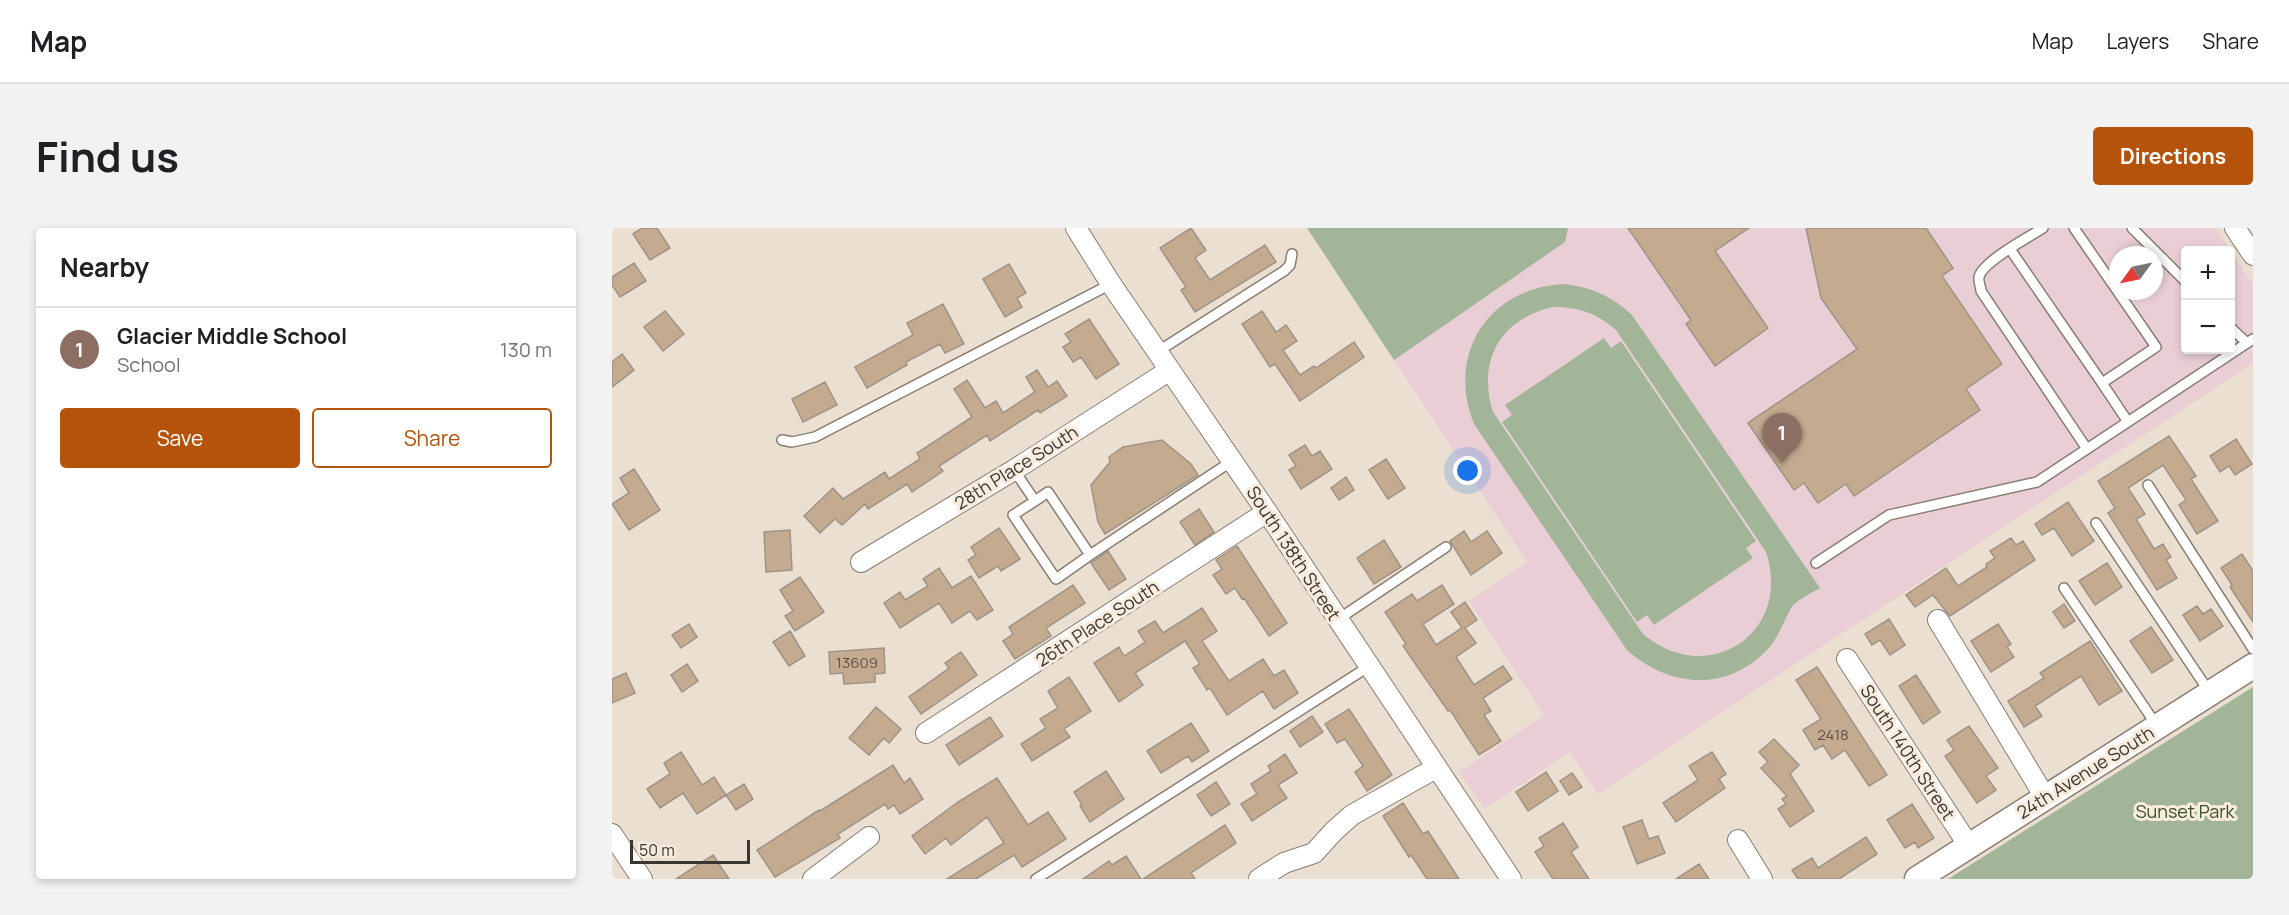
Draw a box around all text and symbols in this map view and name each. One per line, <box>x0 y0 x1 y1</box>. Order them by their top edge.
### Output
text: Map <box>30 22 87 60</box>
text: Map <box>2032 27 2073 55</box>
text: Layers <box>2106 27 2169 55</box>
text: Share <box>2202 27 2259 55</box>
text: Find us <box>36 127 179 185</box>
button: Directions <box>2093 127 2253 185</box>
north arrow <box>2109 246 2163 300</box>
map controls <box>2181 246 2235 354</box>
button: + <box>2181 246 2235 300</box>
text: Nearby <box>60 249 149 285</box>
button: − <box>2181 300 2235 354</box>
text: Glacier Middle School <box>117 321 347 351</box>
text: 1 <box>75 336 84 363</box>
text: 130 m <box>500 336 552 363</box>
text: School <box>117 351 181 378</box>
button: Save <box>60 408 300 468</box>
button: Share <box>312 408 552 468</box>
pin: 1 <box>1762 414 1802 463</box>
street label: 28th Place South <box>950 419 1082 515</box>
your location <box>1453 456 1482 485</box>
street label: South 138th Street <box>1242 481 1346 625</box>
street label: 26th Place South <box>1031 574 1163 672</box>
house number: 13609 <box>836 652 878 673</box>
street label: South 140th Street <box>1855 680 1961 824</box>
street label: 24th Avenue South <box>2012 720 2158 824</box>
house number: 2418 <box>1817 724 1849 745</box>
park label: Sunset Park <box>2135 799 2236 823</box>
scale bar <box>630 837 750 864</box>
text: 50 m <box>639 839 675 861</box>

